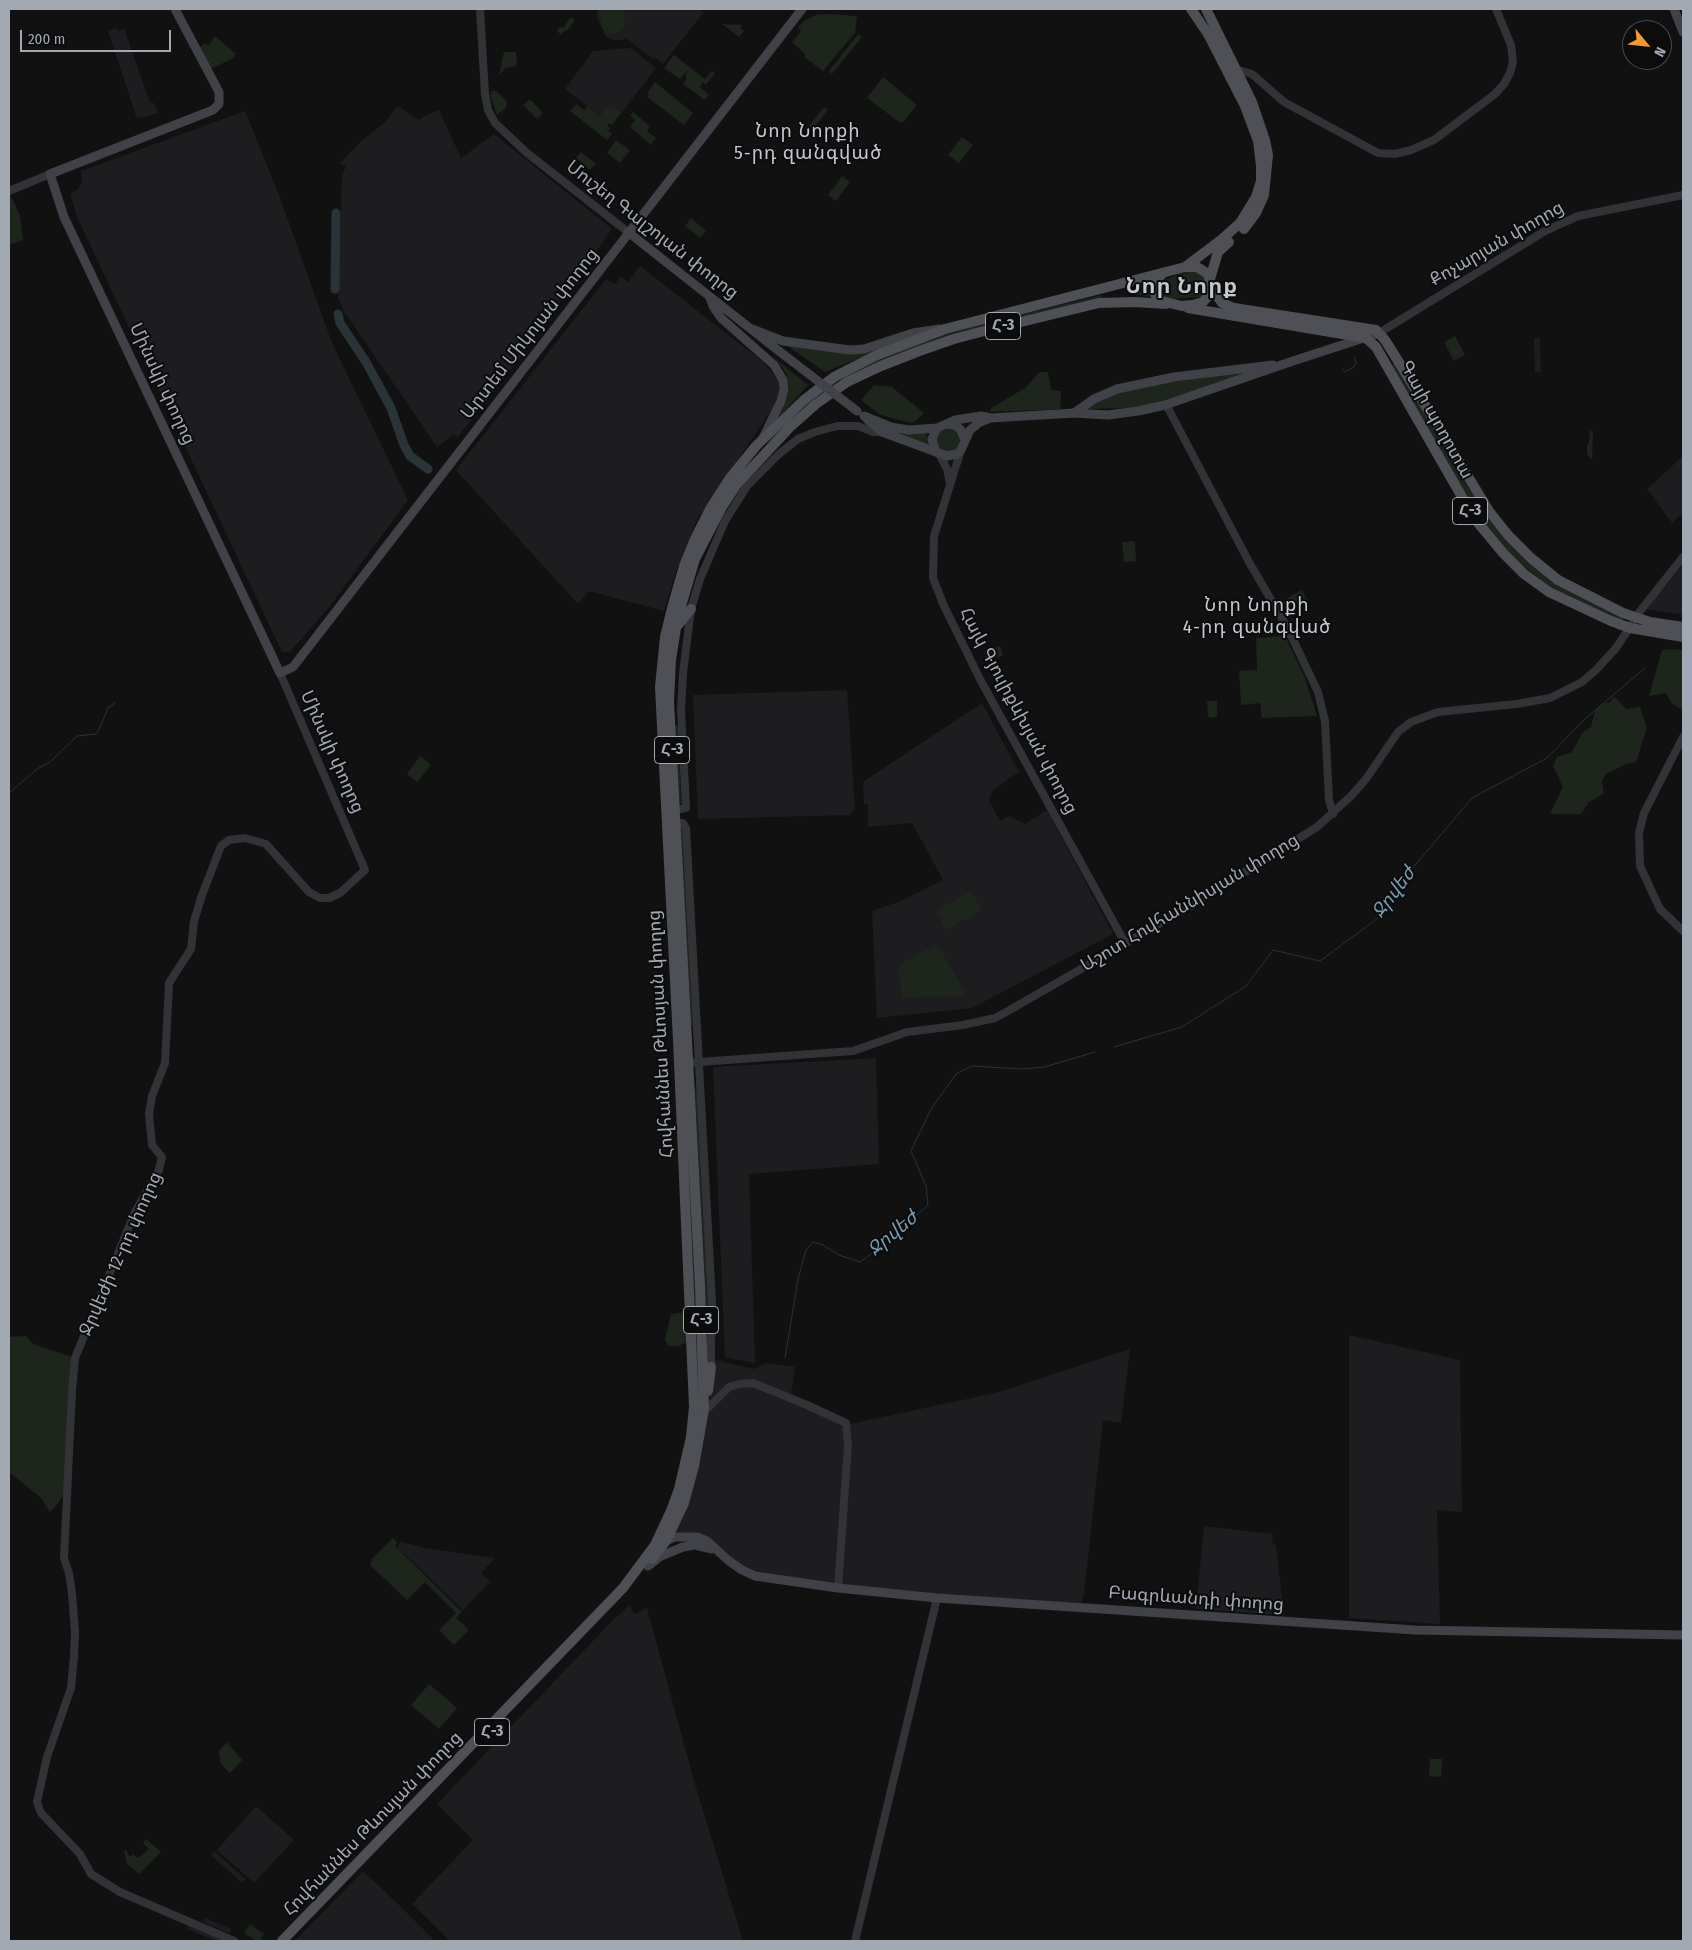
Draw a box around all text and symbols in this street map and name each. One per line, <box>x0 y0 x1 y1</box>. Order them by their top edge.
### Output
scale bar <box>22 20 174 52</box>
north arrow <box>1622 20 1672 70</box>
text: 200 m <box>28 30 65 48</box>
text: N <box>1650 44 1669 59</box>
district label: Նոր Նորքի 5-րդ զանգված <box>732 121 884 165</box>
street label: Մուշեղ Գալշոյան փողոց <box>562 156 742 304</box>
street label: Քոչարյան փողոց <box>1426 197 1568 291</box>
street label: Արտեմ Միկոյան փողոց <box>457 244 603 424</box>
district label: Նոր Նորք <box>1125 274 1239 300</box>
road number: Հ-3 <box>986 312 1020 340</box>
street label: Մինսկի փողոց <box>124 320 200 448</box>
street label: Գայի պողոտա <box>1395 357 1477 483</box>
road number: Հ-3 <box>1452 498 1488 524</box>
district label: Նոր Նորքի 4-րդ զանգված <box>1181 595 1333 639</box>
street label: Հայկ Գյուլիքևխյան փողոց <box>954 604 1082 818</box>
street label: Մինսկի փողոց <box>295 687 369 817</box>
road number: Հ-3 <box>654 736 690 764</box>
street label: Աշոտ Հովհաննիսյան փողոց <box>1077 829 1303 977</box>
water label: Ջրվեժ <box>1367 863 1421 923</box>
street label: Հովհաննես Թևոսյան փողոց <box>644 910 678 1158</box>
street label: Ջրվեժի 12-րդ փողոց <box>75 1169 167 1339</box>
water label: Ջրվեժ <box>864 1207 922 1261</box>
road number: Հ-3 <box>684 1306 718 1334</box>
street label: Բագրևանդի փողոց <box>1108 1582 1284 1616</box>
road number: Հ-3 <box>474 1718 510 1745</box>
street label: Հովհաննես Թևոսյան փողոց <box>279 1727 467 1921</box>

